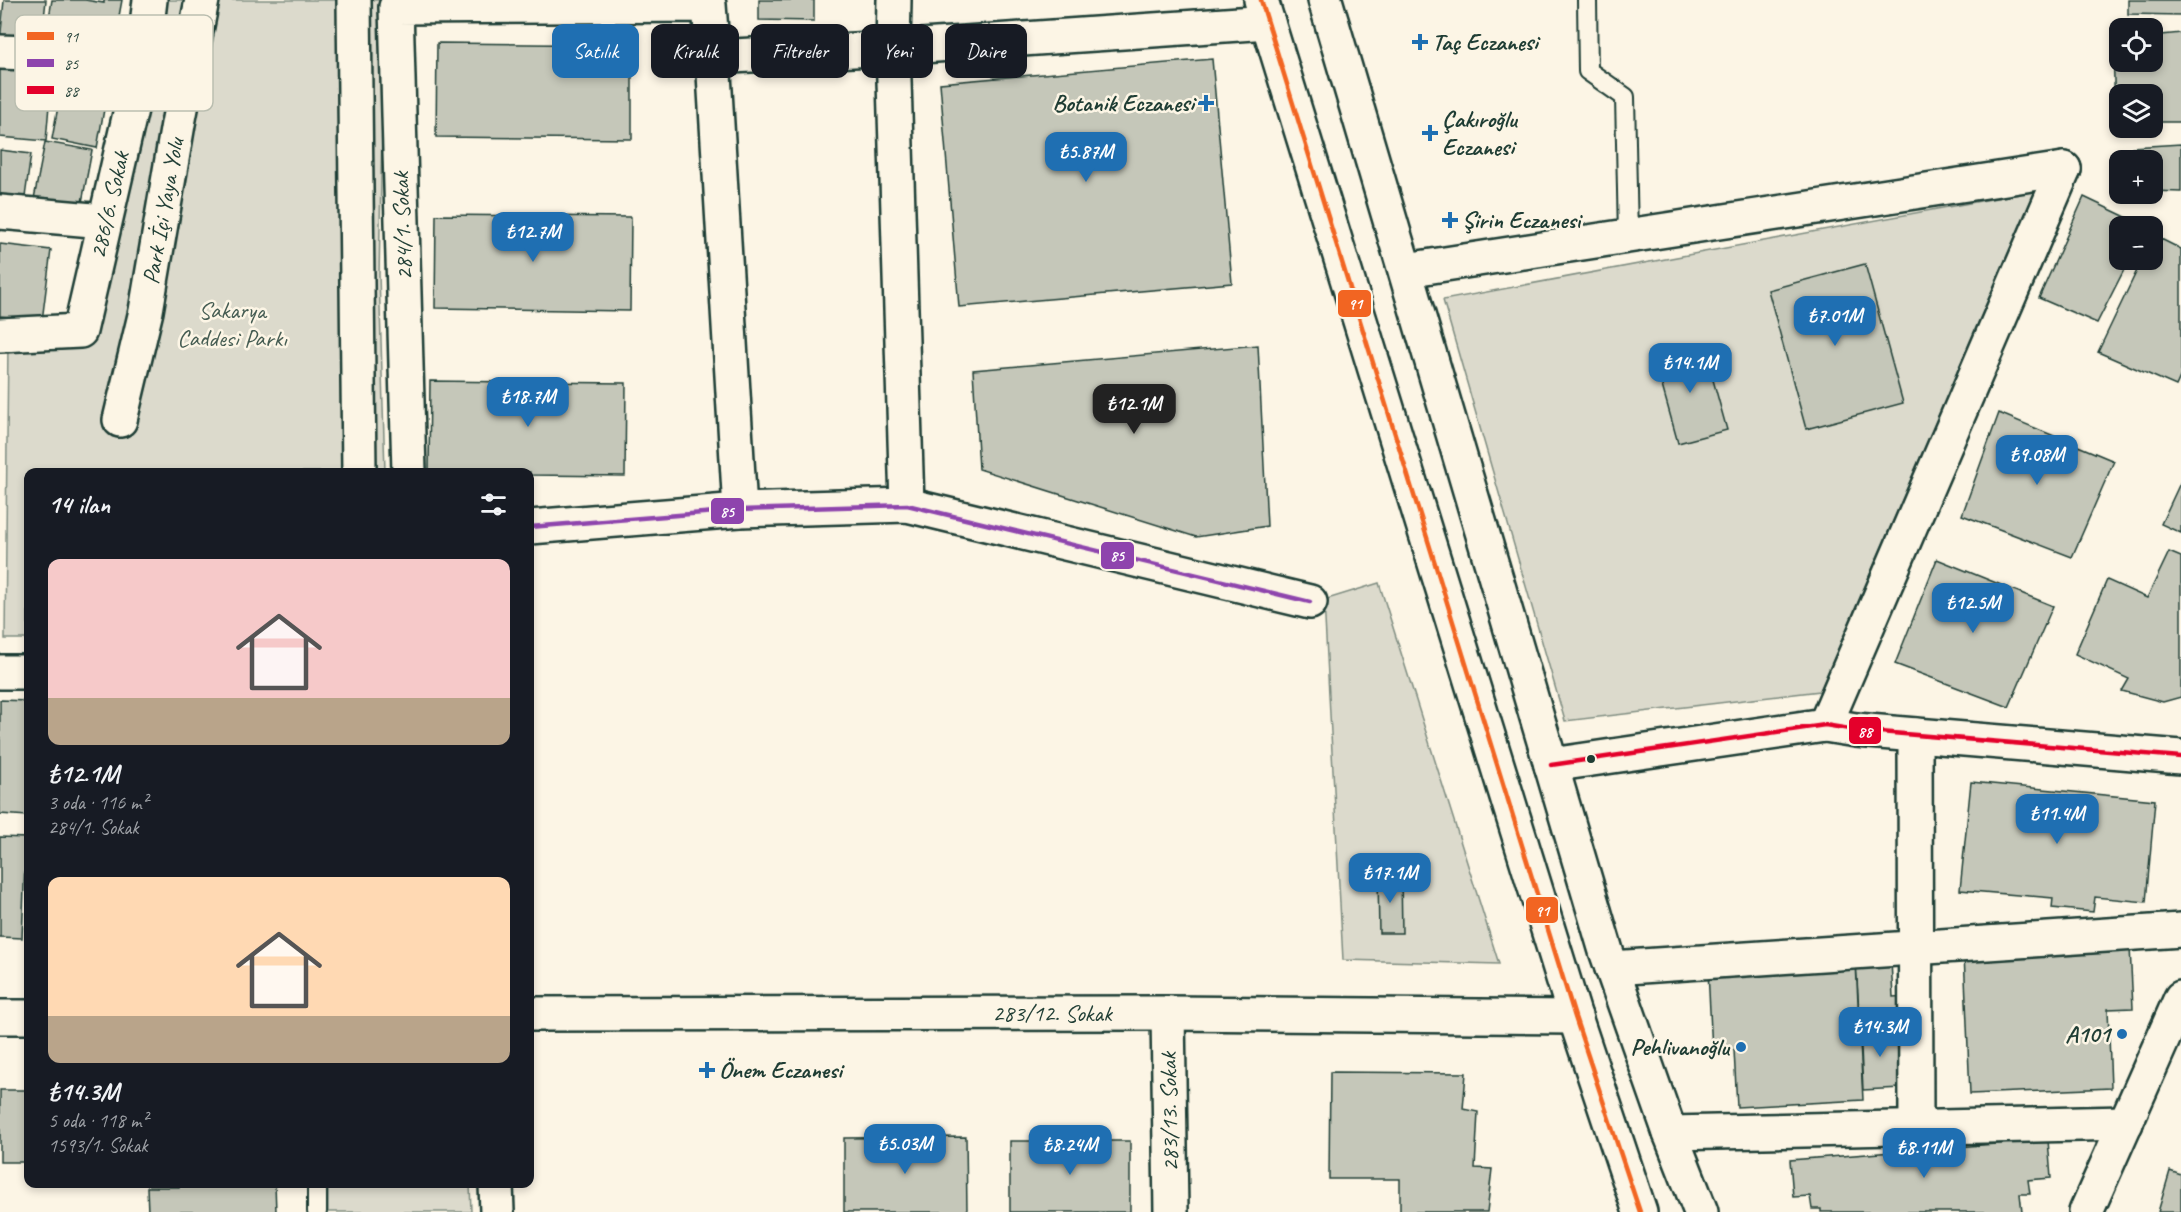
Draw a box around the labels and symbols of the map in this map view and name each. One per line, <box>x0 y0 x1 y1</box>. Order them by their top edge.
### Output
legend <box>15 15 213 111</box>
text: 91 <box>64 27 79 47</box>
place label: Taç Eczanesi <box>1432 27 1541 57</box>
marker: Taç Eczanesi <box>1413 35 1427 49</box>
text: 85 <box>64 54 79 74</box>
text: 88 <box>64 81 80 101</box>
place label: Botanik Eczanesi <box>1053 88 1197 118</box>
marker: Botanik Eczanesi <box>1199 96 1213 110</box>
place label: Çakıroğlu Eczanesi <box>1442 104 1519 162</box>
marker: Çakıroğlu Eczanesi <box>1423 126 1437 140</box>
pin: ₺5.87M <box>1037 132 1135 183</box>
street label: Park İçi Yaya Yolu <box>135 133 191 287</box>
street label: 286/6. Sokak <box>82 146 136 261</box>
street label: 284/1. Sokak <box>385 169 419 281</box>
place label: Şirin Eczanesi <box>1462 205 1584 235</box>
pin: ₺12.7M <box>484 212 582 263</box>
marker: Şirin Eczanesi <box>1443 213 1457 227</box>
line badge: 91 <box>1337 289 1372 318</box>
text: 91 <box>1348 294 1364 314</box>
park label: Sakarya Caddesi Parkı <box>177 295 288 353</box>
pin: ₺7.01M <box>1786 296 1884 347</box>
pin: ₺14.1M <box>1641 343 1739 394</box>
pin: ₺18.7M <box>479 377 577 428</box>
pin: ₺12.1M <box>1085 384 1183 435</box>
pin: ₺9.08M <box>1988 435 2086 486</box>
line badge: 85 <box>710 497 745 525</box>
text: 85 <box>720 502 736 522</box>
line badge: 85 <box>1100 541 1135 570</box>
text: 85 <box>1110 546 1126 566</box>
pin: ₺12.5M <box>1924 583 2022 634</box>
line badge: 88 <box>1848 716 1882 745</box>
text: 88 <box>1858 722 1874 742</box>
unlabelled marker <box>1585 753 1597 765</box>
pin: ₺11.4M <box>2008 794 2106 845</box>
pin: ₺17.1M <box>1341 853 1439 904</box>
line badge: 91 <box>1525 896 1559 924</box>
text: 91 <box>1535 901 1551 921</box>
street label: 283/12. Sokak <box>992 998 1114 1028</box>
pin: ₺14.3M <box>1831 1007 1929 1058</box>
place label: A101 <box>2065 1019 2113 1049</box>
marker: A101 <box>2115 1027 2129 1041</box>
place label: Pehlivanoğlu <box>1631 1032 1731 1062</box>
marker: Pehlivanoğlu <box>1734 1040 1748 1054</box>
street label: 283/13. Sokak <box>1153 1050 1185 1172</box>
place label: Önem Eczanesi <box>719 1055 845 1085</box>
marker: Önem Eczanesi <box>700 1063 714 1077</box>
pin: ₺5.03M <box>856 1124 954 1175</box>
pin: ₺8.24M <box>1021 1125 1119 1176</box>
pin: ₺8.11M <box>1875 1128 1973 1179</box>

